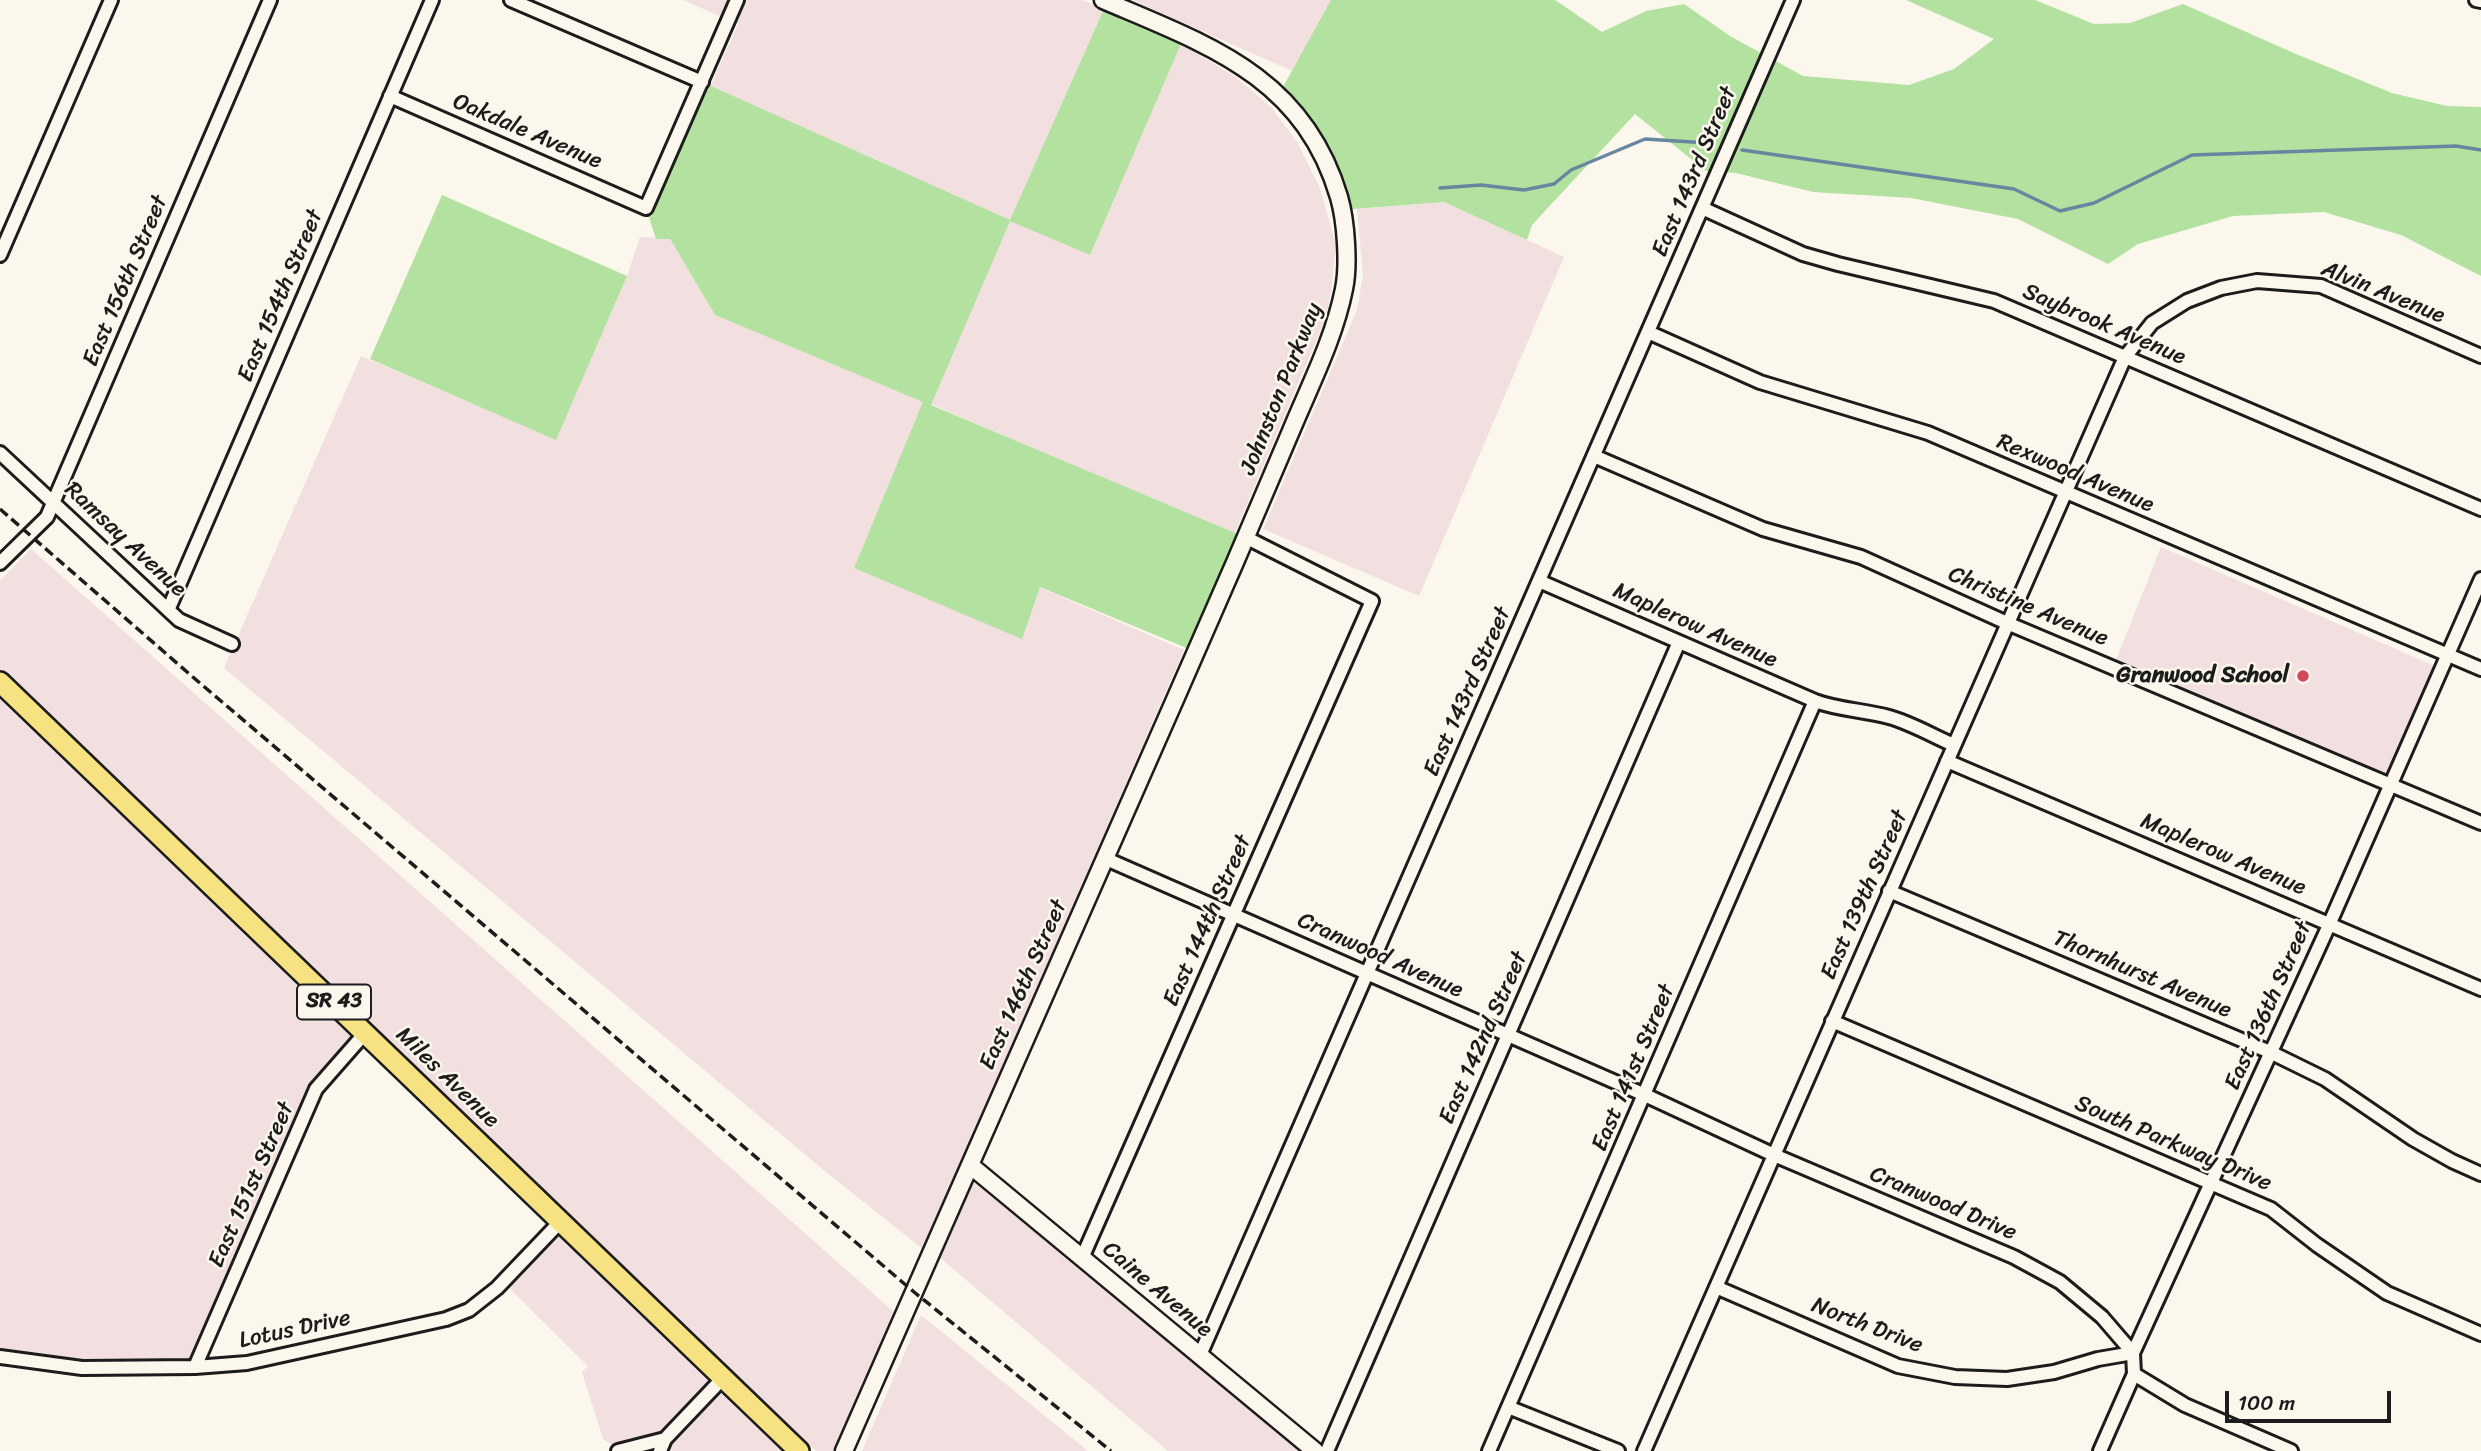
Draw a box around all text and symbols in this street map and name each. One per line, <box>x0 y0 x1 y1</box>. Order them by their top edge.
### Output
street label: East 143rd Street <box>1647 83 1743 261</box>
street label: Oakdale Avenue <box>448 88 606 176</box>
street label: East 156th Street <box>78 191 174 371</box>
street label: East 154th Street <box>232 206 330 386</box>
street label: Alvin Avenue <box>2317 256 2449 330</box>
street label: Saybrook Avenue <box>2018 278 2190 372</box>
street label: Johnston Parkway <box>1235 299 1329 479</box>
street label: Rexwood Avenue <box>1992 428 2158 520</box>
street label: Ramsay Avenue <box>58 477 192 603</box>
street label: Christine Avenue <box>1944 561 2112 653</box>
street label: Maplerow Avenue <box>1609 577 1781 675</box>
street label: East 143rd Street <box>1418 603 1518 781</box>
place label: Granwood School <box>2116 662 2289 690</box>
marker: Granwood School <box>2295 668 2311 684</box>
street label: East 139th Street <box>1815 806 1915 984</box>
street label: Maplerow Avenue <box>2136 808 2310 902</box>
street label: East 144th Street <box>1158 831 1258 1011</box>
street label: East 146th Street <box>974 896 1074 1074</box>
street label: Cranwood Avenue <box>1293 907 1467 1005</box>
street label: East 136th Street <box>2220 918 2318 1094</box>
street label: Thornhurst Avenue <box>2049 925 2235 1025</box>
street label: East 142nd Street <box>1434 948 1534 1128</box>
street label: East 141st Street <box>1586 980 1682 1156</box>
road number: SR 43 <box>297 984 371 1020</box>
street label: Miles Avenue <box>389 1022 505 1134</box>
street label: South Parkway Drive <box>2070 1090 2276 1198</box>
street label: East 151st Street <box>203 1098 301 1272</box>
street label: Cranwood Drive <box>1865 1161 2021 1247</box>
street label: Caine Avenue <box>1096 1236 1218 1344</box>
street label: North Drive <box>1807 1292 1927 1360</box>
street label: Lotus Drive <box>237 1305 353 1355</box>
scale bar <box>2229 1378 2395 1422</box>
text: 100 m <box>2238 1384 2295 1422</box>

